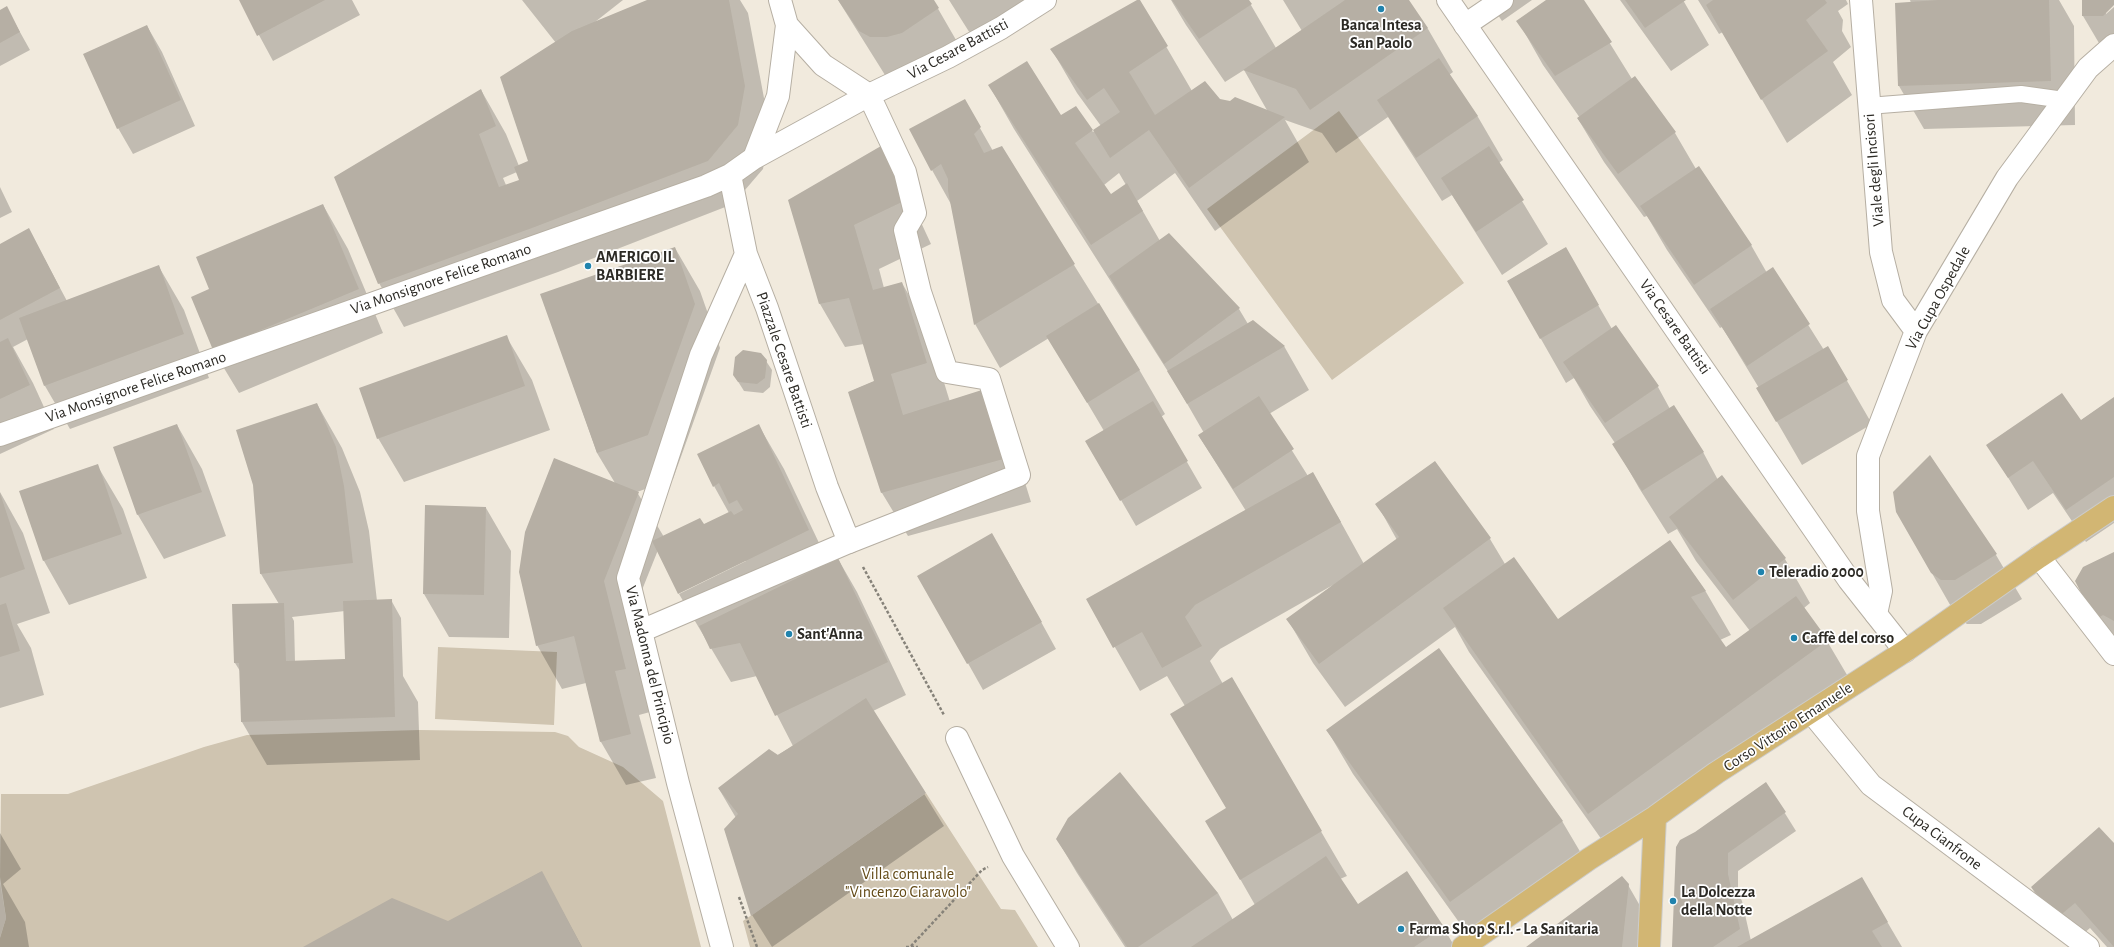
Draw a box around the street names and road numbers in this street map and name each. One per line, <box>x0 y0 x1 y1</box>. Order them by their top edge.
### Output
street label: Via Cesare Battisti <box>904 14 1012 84</box>
street label: Viale degli Incisori <box>1860 113 1888 227</box>
street label: Via Monsignore Felice Romano <box>348 239 534 319</box>
street label: Via Cupa Ospedale <box>1901 243 1975 353</box>
street label: Via Cesare Battisti <box>1635 276 1715 378</box>
street label: Piazzale Cesare Battisti <box>752 289 816 431</box>
street label: Via Monsignore Felice Romano <box>43 347 229 427</box>
street label: Via Madonna del Principio <box>621 584 679 746</box>
street label: Corso Vittorio Emanuele <box>1720 678 1856 776</box>
street label: Cupa Cianfrone <box>1898 802 1986 874</box>

